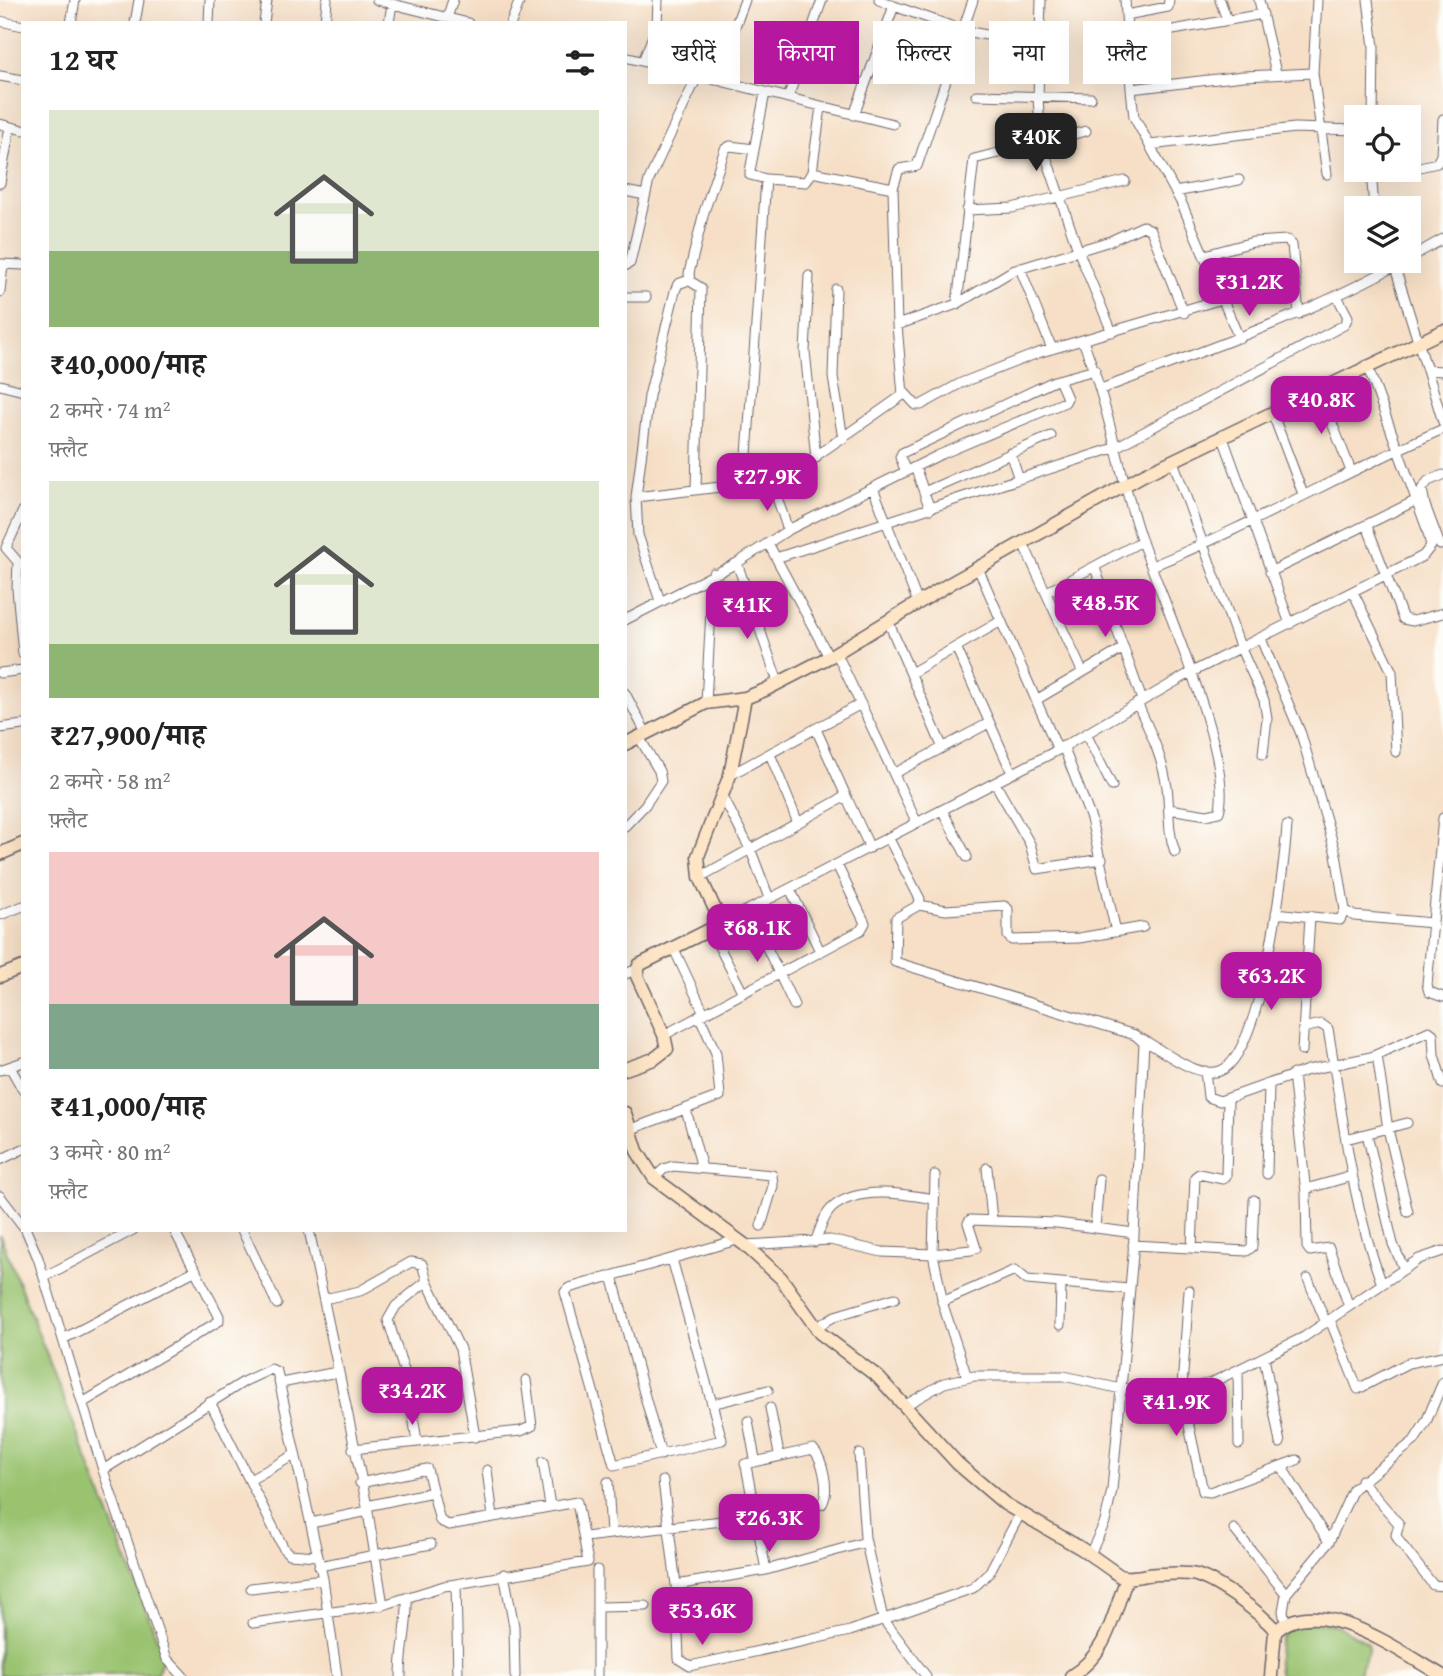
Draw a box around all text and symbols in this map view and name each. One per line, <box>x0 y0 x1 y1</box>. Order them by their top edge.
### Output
chip: खरीदें <box>648 21 740 84</box>
chip: किराया <box>754 21 859 84</box>
chip: फ़िल्टर <box>873 21 975 84</box>
chip: नया <box>989 21 1069 84</box>
chip: फ़्लैट <box>1083 21 1171 84</box>
text: 12 घर <box>49 37 116 81</box>
icon: filters <box>561 44 599 82</box>
map controls <box>1344 105 1421 273</box>
button: locate <box>1344 105 1421 182</box>
pin: ₹40K <box>995 114 1077 173</box>
text: ₹40K <box>1011 119 1061 152</box>
icon: home <box>261 156 387 282</box>
button: layers <box>1344 196 1421 273</box>
pin: ₹31.2K <box>1192 258 1306 318</box>
text: ₹31.2K <box>1215 264 1283 297</box>
text: ₹40,000/माह <box>49 341 206 385</box>
pin: ₹40.8K <box>1264 376 1378 436</box>
text: ₹40.8K <box>1287 382 1355 415</box>
text: 2 कमरे · 74 m² <box>49 393 171 426</box>
text: फ़्लैट <box>49 432 87 465</box>
pin: ₹27.9K <box>710 454 824 513</box>
text: ₹27.9K <box>733 459 801 492</box>
icon: home <box>261 527 387 653</box>
pin: ₹48.5K <box>1048 580 1162 639</box>
pin: ₹41K <box>706 582 788 641</box>
text: ₹48.5K <box>1071 585 1139 618</box>
text: ₹41K <box>722 587 772 620</box>
text: ₹27,900/माह <box>49 712 206 756</box>
text: 2 कमरे · 58 m² <box>49 764 171 797</box>
text: फ़्लैट <box>49 803 87 836</box>
icon: home <box>261 898 387 1024</box>
pin: ₹68.1K <box>700 904 814 964</box>
text: ₹68.1K <box>723 910 791 943</box>
pin: ₹63.2K <box>1214 953 1328 1012</box>
text: ₹63.2K <box>1237 958 1305 991</box>
text: ₹41,000/माह <box>49 1083 206 1127</box>
text: 3 कमरे · 80 m² <box>49 1135 171 1168</box>
text: फ़्लैट <box>49 1174 87 1207</box>
pin: ₹34.2K <box>355 1368 469 1427</box>
text: ₹34.2K <box>378 1373 446 1406</box>
pin: ₹41.9K <box>1119 1378 1233 1438</box>
text: ₹41.9K <box>1142 1384 1210 1417</box>
pin: ₹26.3K <box>712 1494 826 1554</box>
text: ₹26.3K <box>735 1500 803 1533</box>
pin: ₹53.6K <box>645 1588 759 1647</box>
text: ₹53.6K <box>668 1593 736 1626</box>

